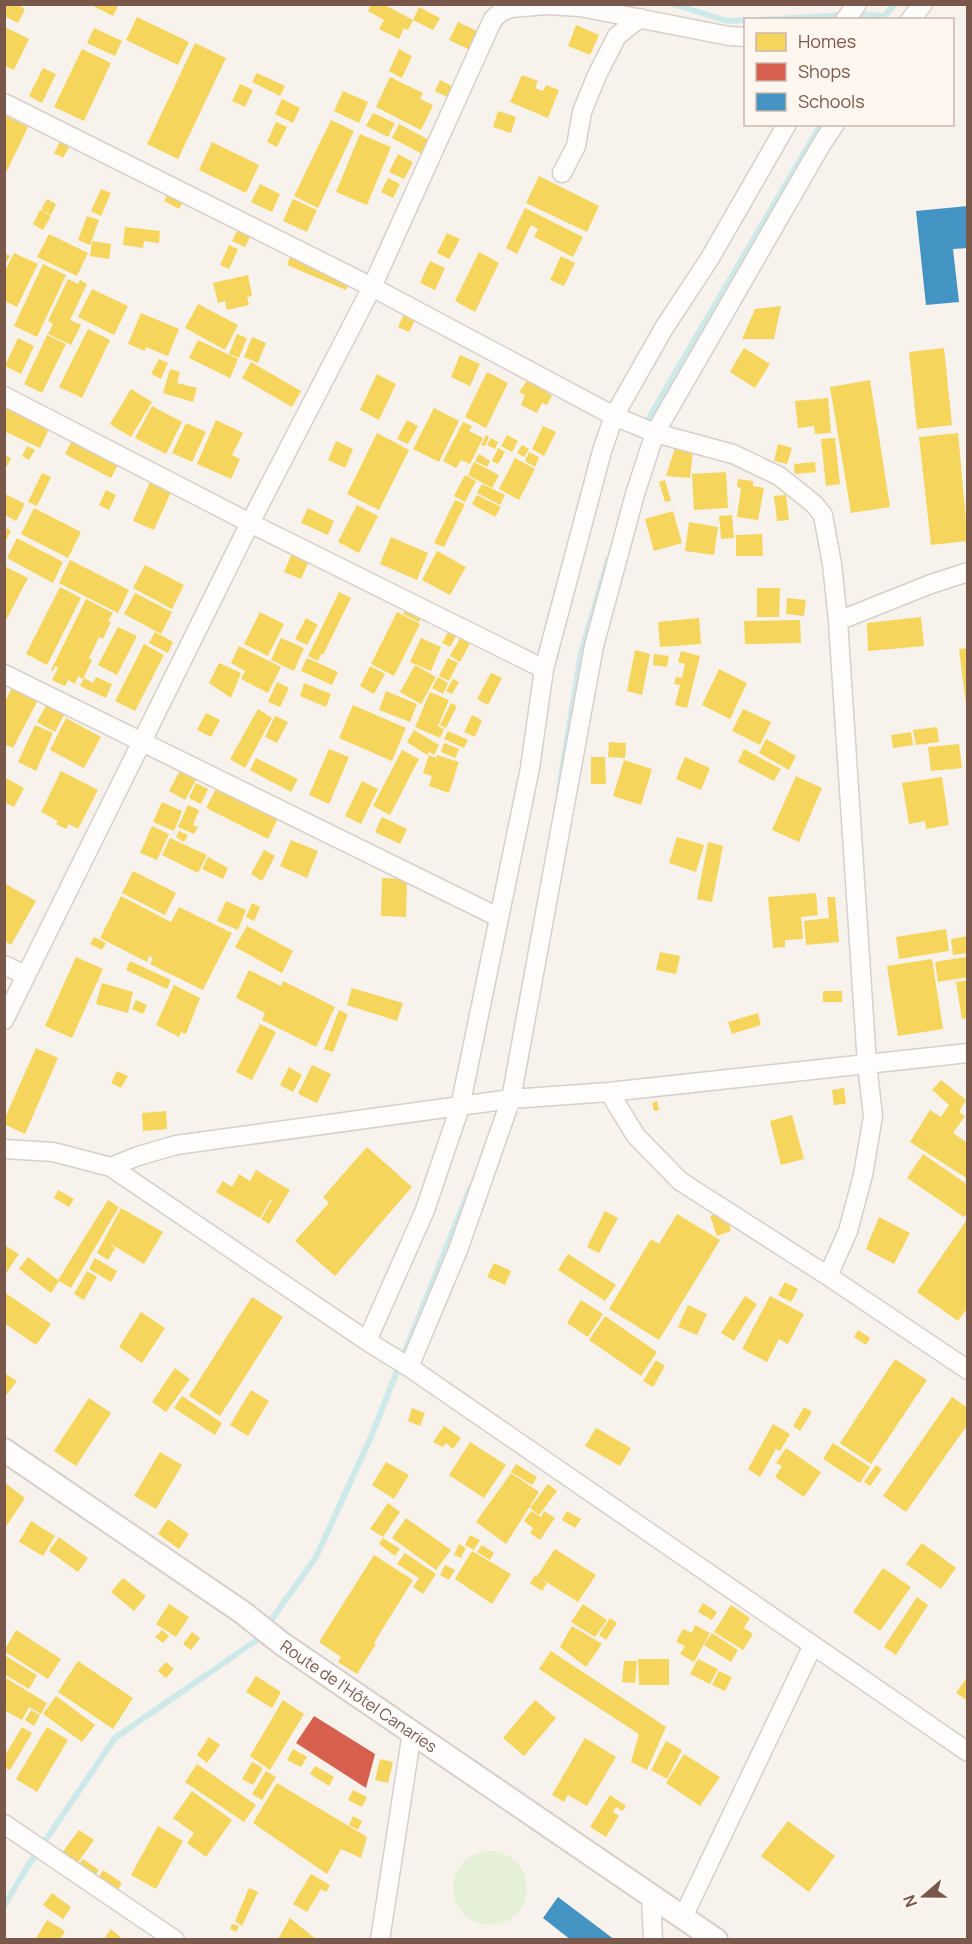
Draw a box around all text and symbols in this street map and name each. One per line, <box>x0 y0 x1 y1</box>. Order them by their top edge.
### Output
legend <box>744 18 954 126</box>
text: Homes <box>798 29 856 53</box>
text: Shops <box>798 59 850 83</box>
text: Schools <box>798 89 865 113</box>
street label: Route de l'Hôtel Canaries <box>276 1635 442 1757</box>
north arrow <box>894 1866 954 1926</box>
text: N <box>898 1892 922 1910</box>

